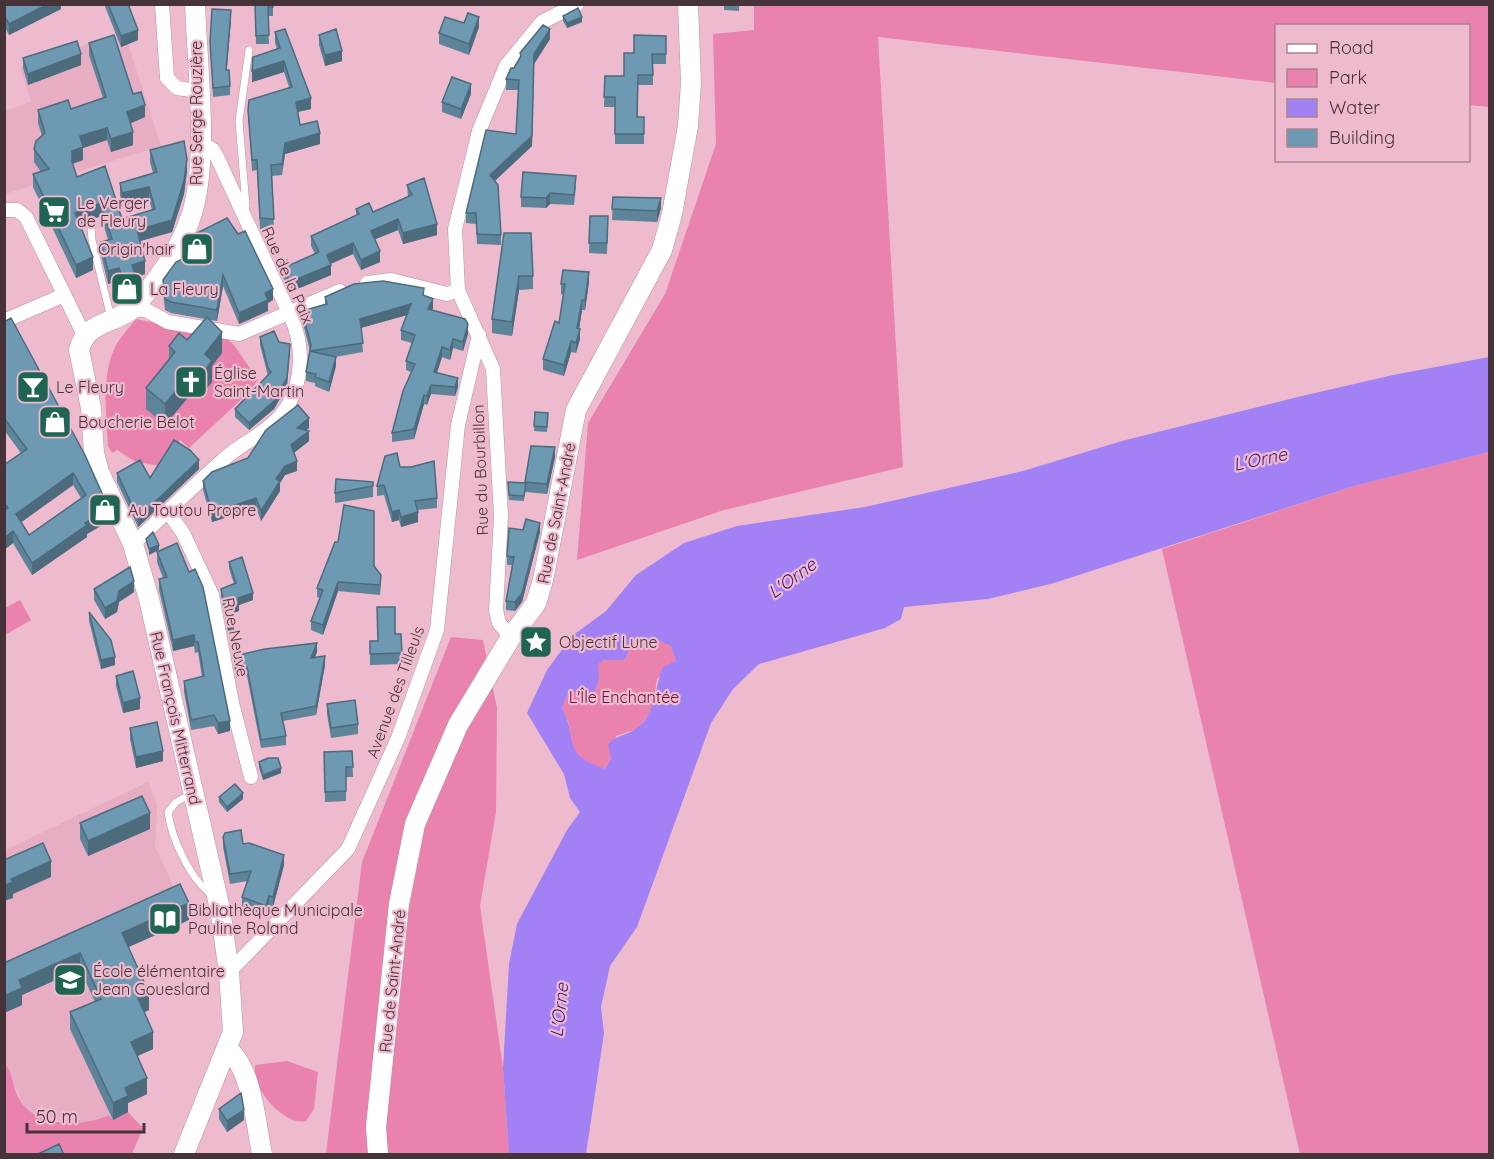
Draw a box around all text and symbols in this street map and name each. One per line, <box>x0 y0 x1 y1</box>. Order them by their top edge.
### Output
legend <box>1275 24 1470 162</box>
text: Road <box>1329 36 1374 59</box>
street label: Rue Serge Rouzière <box>186 41 206 185</box>
text: Park <box>1329 66 1367 89</box>
text: Water <box>1329 96 1380 119</box>
text: Building <box>1329 126 1395 149</box>
place label: Le Verger de Fleury <box>77 193 149 231</box>
supermarket icon: Le Verger de Fleury <box>36 194 72 230</box>
street label: Rue de la Paix <box>258 223 318 327</box>
shop icon: Origin'hair <box>179 231 215 267</box>
place label: Origin'hair <box>98 239 174 259</box>
shop icon: La Fleury <box>109 271 145 307</box>
place label: La Fleury <box>150 279 219 299</box>
place label: Église Saint-Martin <box>214 363 304 401</box>
church icon: Église Saint-Martin <box>173 364 209 400</box>
bar icon: Le Fleury <box>15 369 51 405</box>
place label: Le Fleury <box>56 377 124 397</box>
shop icon: Boucherie Belot <box>37 404 73 440</box>
street label: Rue du Bourbillon <box>468 404 492 536</box>
place label: Boucherie Belot <box>78 412 195 432</box>
street label: Rue de Saint-André <box>533 441 579 585</box>
water label: L'Orne <box>1231 442 1290 476</box>
shop icon: Au Toutou Propre <box>87 492 123 528</box>
place label: Au Toutou Propre <box>128 500 256 520</box>
water label: L'Orne <box>763 552 821 603</box>
street label: Rue Neuve <box>219 596 253 678</box>
street label: Avenue des Tilleuls <box>362 623 428 761</box>
place icon: Objectif Lune <box>518 624 554 660</box>
street label: Rue François Mitterrand <box>146 629 206 807</box>
place label: Objectif Lune <box>559 632 657 652</box>
park label: L'Île Enchantée <box>569 687 679 707</box>
place label: Bibliothèque Municipale Pauline Roland <box>188 900 363 938</box>
library icon: Bibliothèque Municipale Pauline Roland <box>147 901 183 937</box>
street label: Rue de Saint-André <box>375 909 409 1053</box>
place label: École élémentaire Jean Goueslard <box>93 961 225 999</box>
school or university icon: École élémentaire Jean Goueslard <box>52 962 88 998</box>
water label: L'Orne <box>545 981 573 1038</box>
scale bar <box>27 1096 144 1134</box>
text: 50 m <box>36 1105 78 1128</box>

